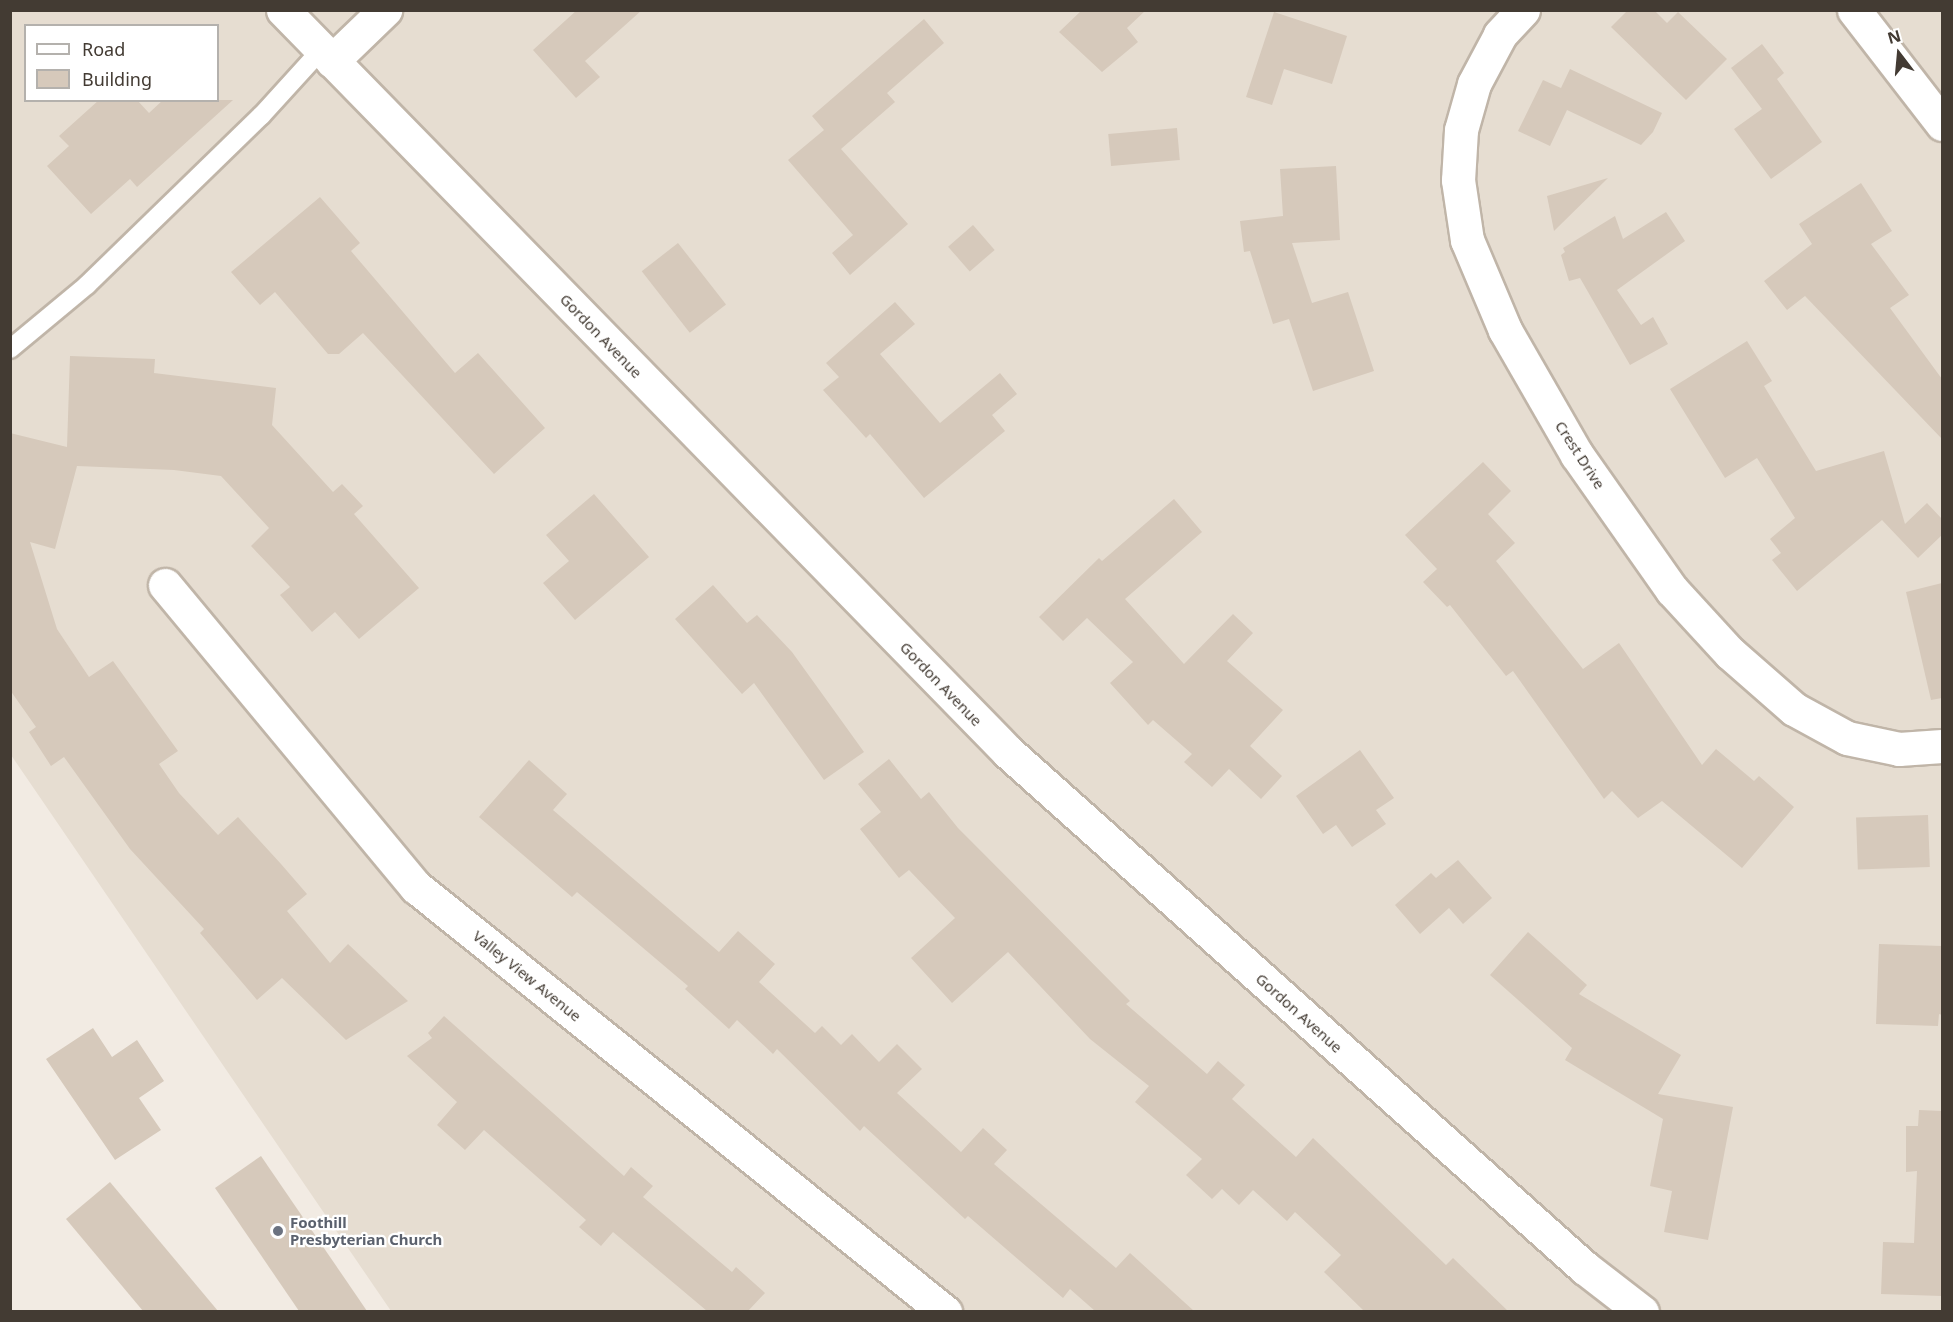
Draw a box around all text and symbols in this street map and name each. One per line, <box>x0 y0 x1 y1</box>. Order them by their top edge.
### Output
legend <box>24 24 219 102</box>
north arrow <box>1869 24 1929 84</box>
text: N <box>1885 24 1903 49</box>
text: Road <box>82 37 125 61</box>
text: Building <box>82 67 152 91</box>
street label: Gordon Avenue <box>556 290 646 382</box>
street label: Crest Drive <box>1551 418 1609 492</box>
street label: Gordon Avenue <box>896 638 986 730</box>
street label: Valley View Avenue <box>469 927 585 1025</box>
street label: Gordon Avenue <box>1252 970 1346 1056</box>
place label: Foothill Presbyterian Church <box>290 1213 442 1248</box>
marker: Foothill Presbyterian Church <box>271 1224 285 1238</box>

